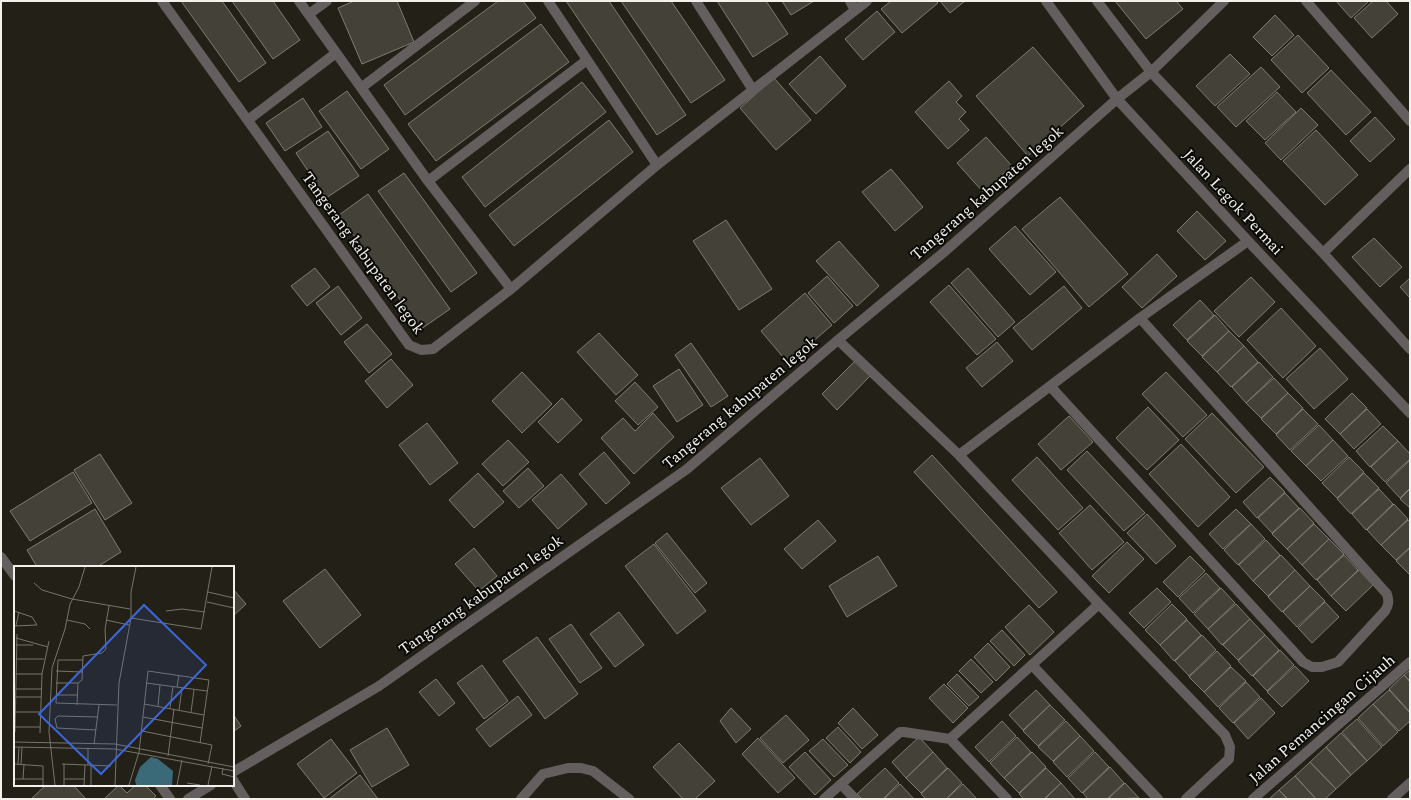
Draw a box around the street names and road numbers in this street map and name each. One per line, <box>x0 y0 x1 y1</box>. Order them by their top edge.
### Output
street label: Tangerang kabupaten legok <box>905 119 1069 267</box>
street label: Jalan Legok Permai <box>1177 143 1289 261</box>
street label: Tangerang kabupaten legok <box>296 166 430 340</box>
street label: Tangerang kabupaten legok <box>657 331 823 475</box>
street label: Tangerang kabupaten legok <box>394 529 568 661</box>
street label: Jalan Pemancingan Cijauh <box>1243 649 1401 789</box>

